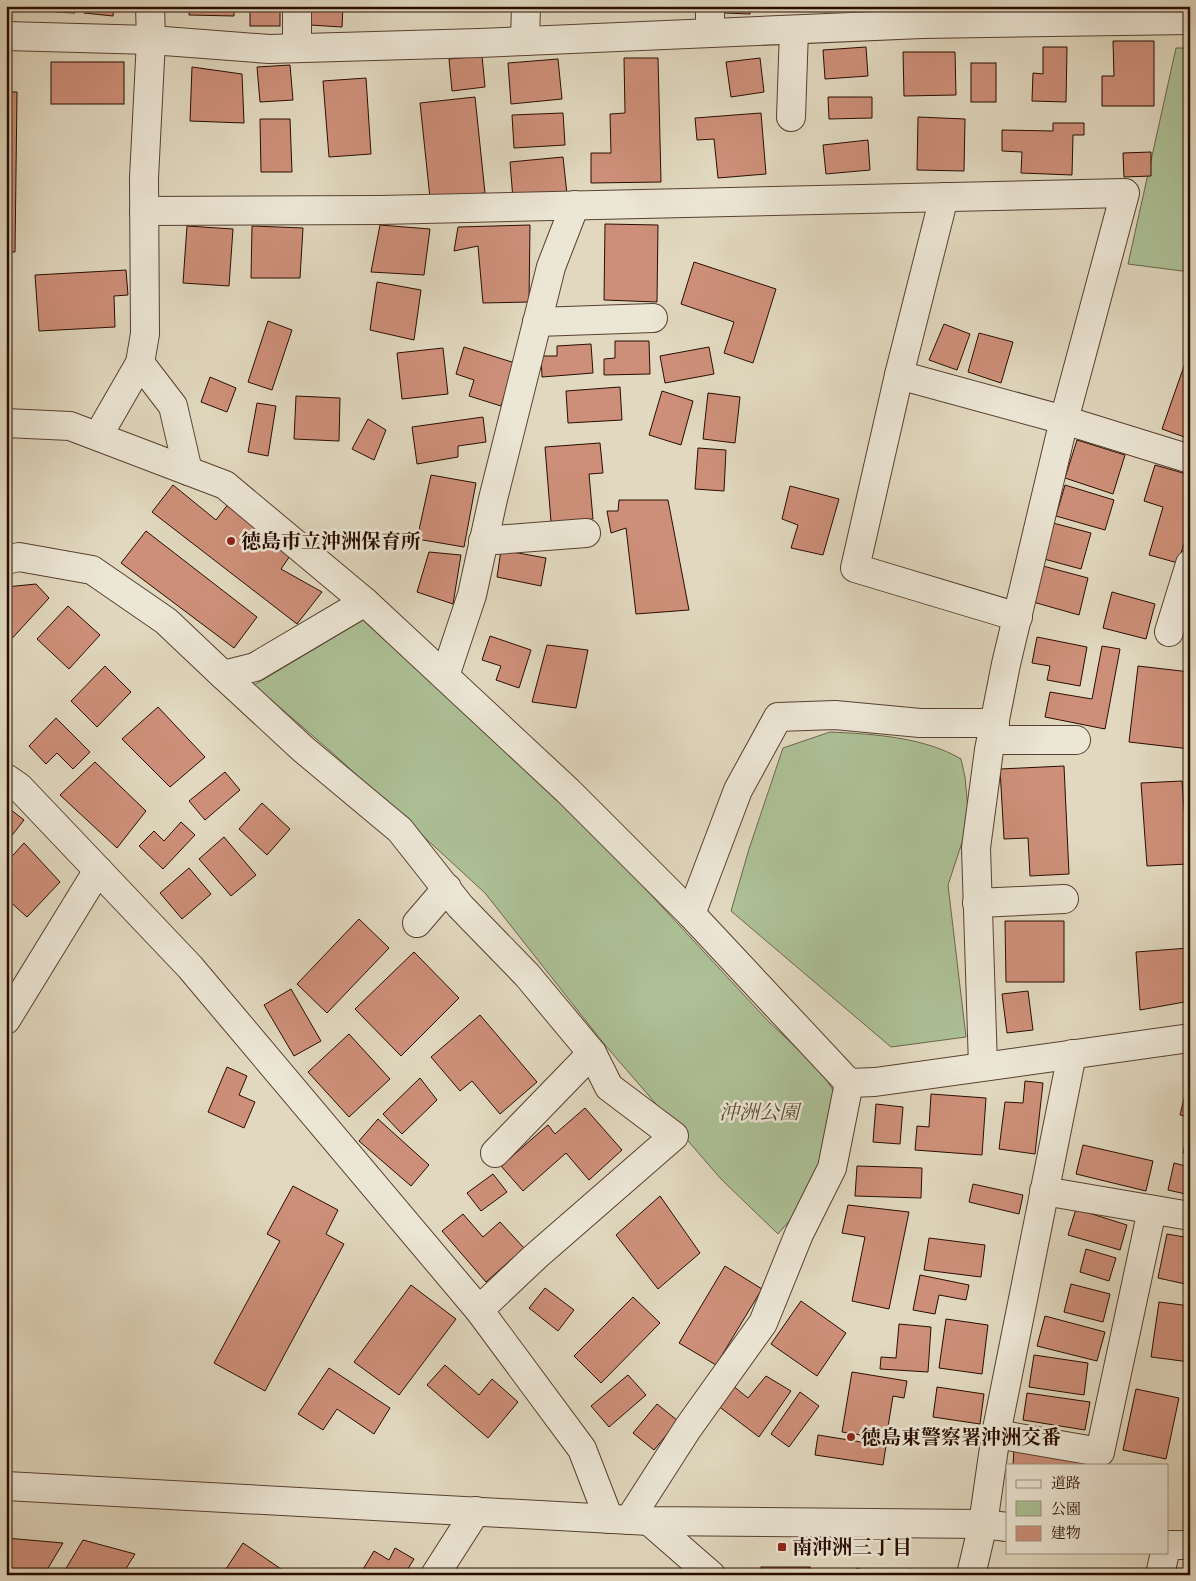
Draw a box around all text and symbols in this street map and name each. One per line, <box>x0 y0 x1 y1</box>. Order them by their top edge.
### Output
place label: 徳島市立沖洲保育所 <box>241 526 421 555</box>
marker: 徳島市立沖洲保育所 <box>225 535 237 547</box>
park label: 沖洲公園 <box>719 1097 802 1126</box>
place label: 徳島東警察署沖洲交番 <box>861 1422 1061 1451</box>
marker: 徳島東警察署沖洲交番 <box>845 1431 857 1443</box>
legend <box>1006 1464 1168 1554</box>
text: 道路 <box>1051 1472 1081 1493</box>
text: 公園 <box>1051 1498 1081 1519</box>
text: 建物 <box>1051 1522 1081 1543</box>
place label: 南沖洲三丁目 <box>792 1532 912 1561</box>
marker: 南沖洲三丁目 <box>776 1541 788 1553</box>

